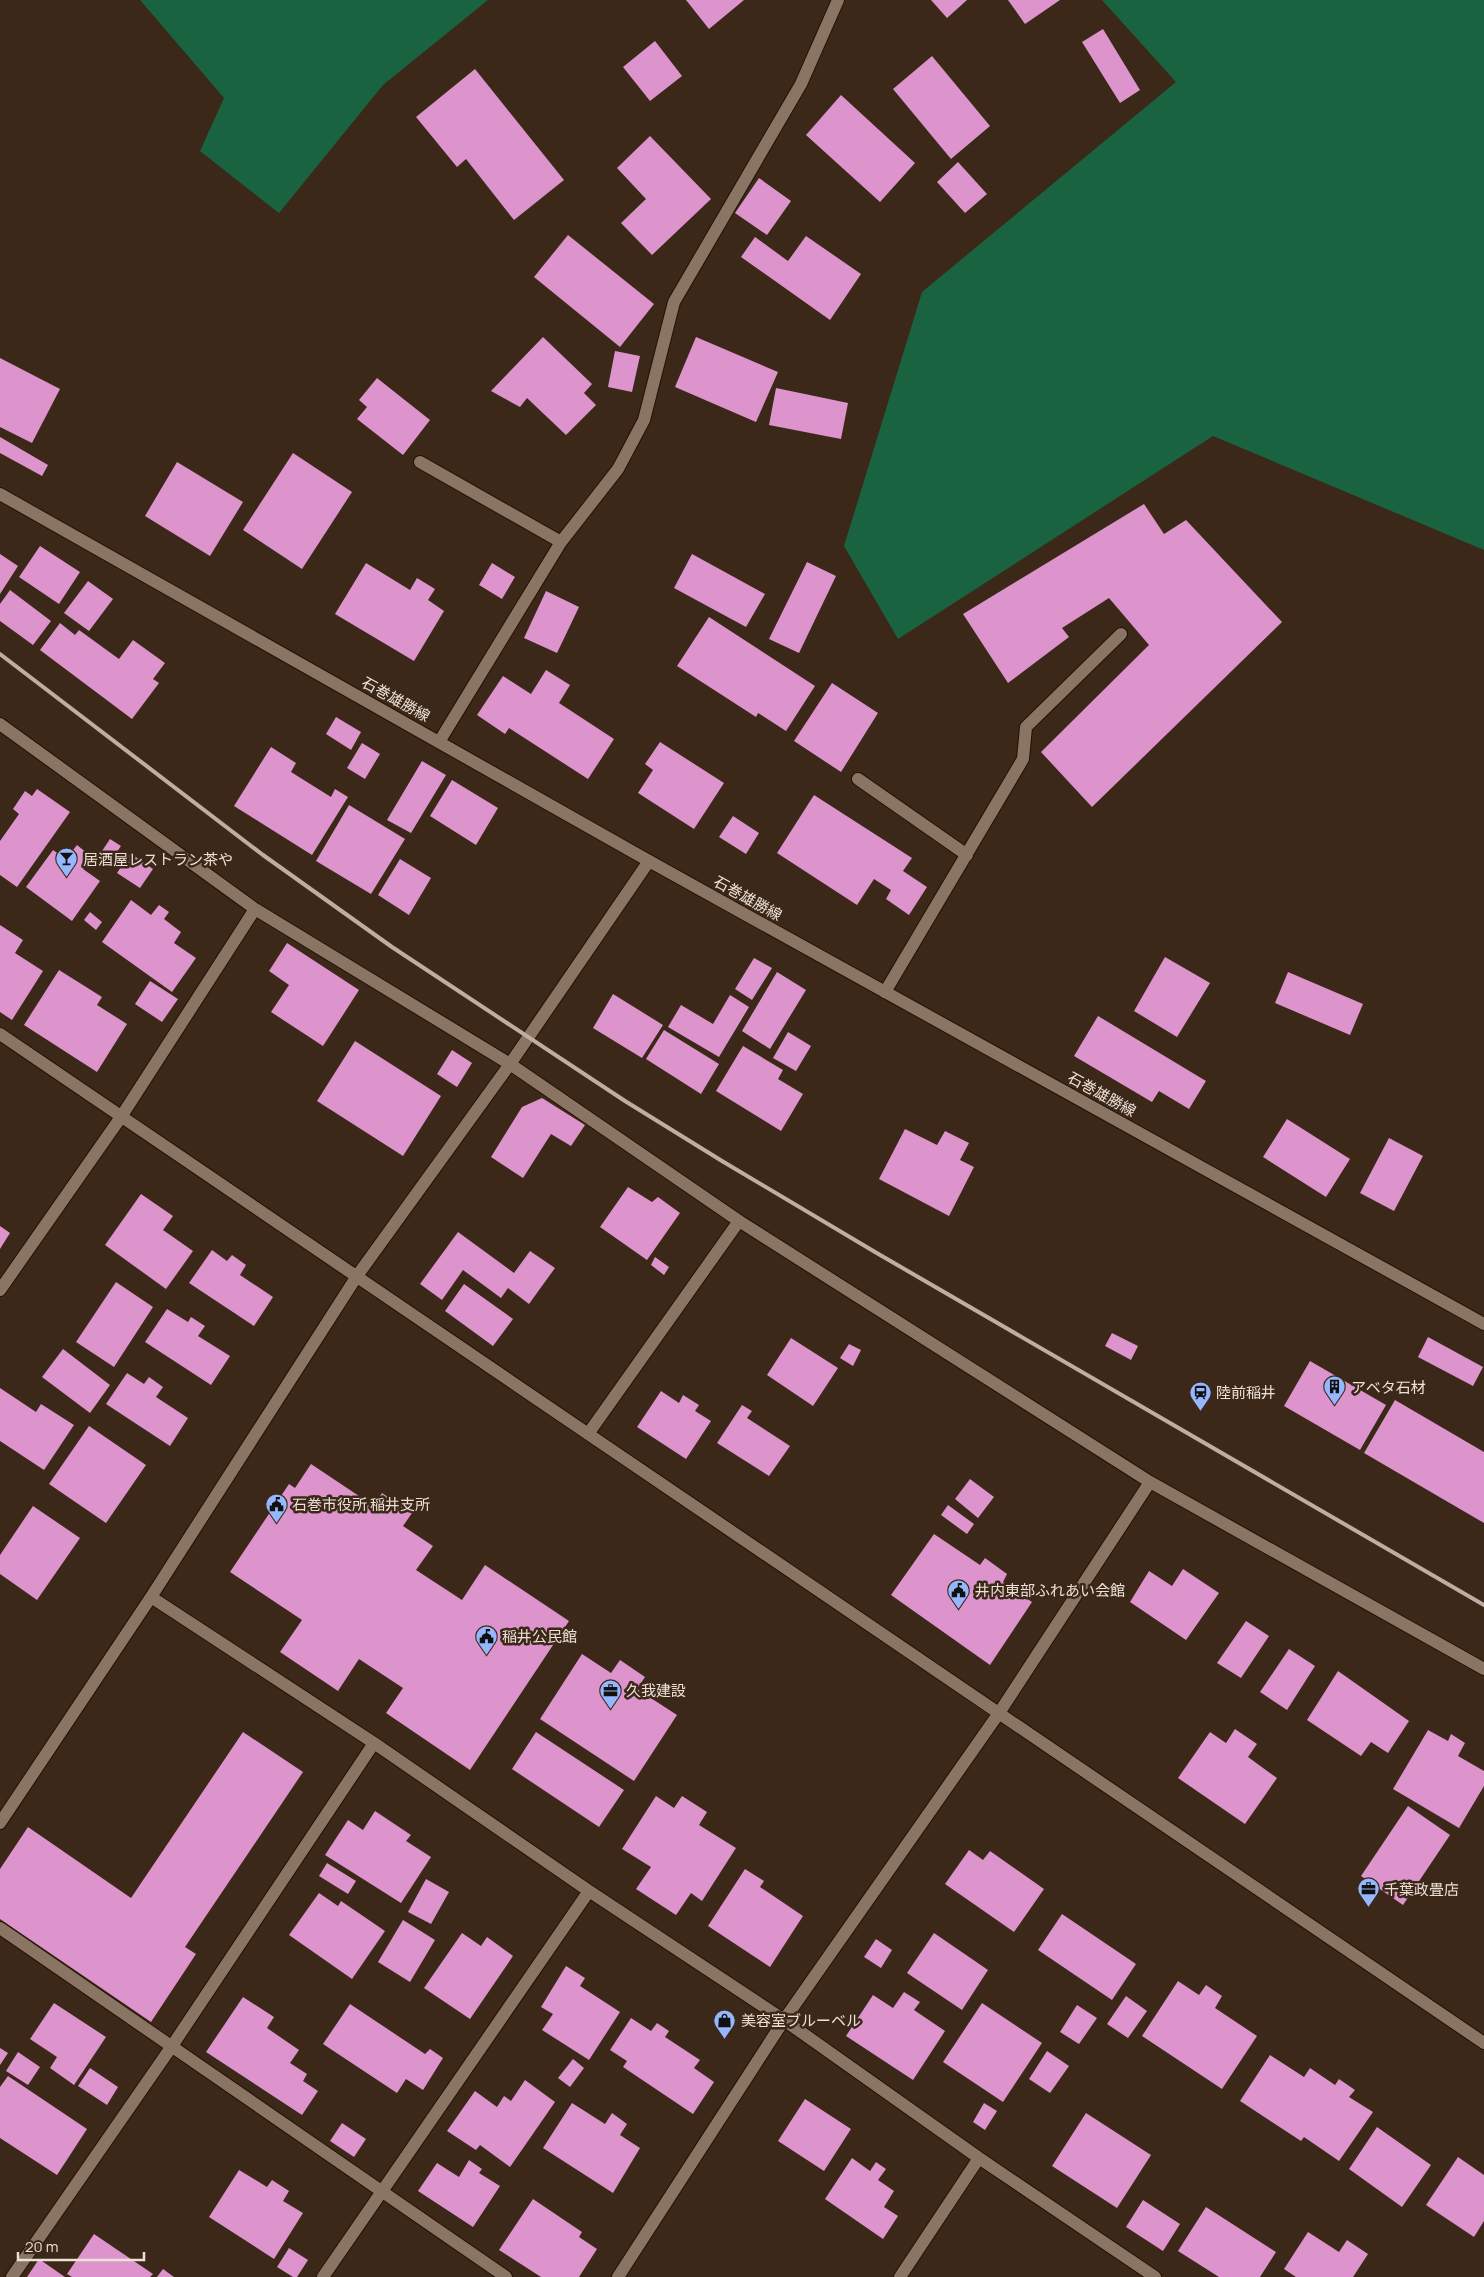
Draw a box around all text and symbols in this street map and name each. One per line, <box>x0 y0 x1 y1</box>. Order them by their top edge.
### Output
street label: 石巻雄勝線 <box>358 672 434 726</box>
bar icon: 居酒屋レストラン茶や <box>55 847 79 878</box>
place label: 居酒屋レストラン茶や <box>83 849 233 870</box>
street label: 石巻雄勝線 <box>710 871 786 925</box>
street label: 石巻雄勝線 <box>1064 1067 1140 1121</box>
building icon: アベタ石材 <box>1323 1375 1347 1406</box>
place label: アベタ石材 <box>1351 1377 1426 1398</box>
station icon: 陸前稲井 <box>1188 1380 1212 1411</box>
place label: 陸前稲井 <box>1216 1382 1276 1403</box>
public building icon: 石巻市役所 稲井支所 <box>264 1492 288 1523</box>
place label: 石巻市役所 稲井支所 <box>292 1494 430 1515</box>
public building icon: 井内東部ふれあい会館 <box>947 1578 971 1609</box>
place label: 井内東部ふれあい会館 <box>975 1580 1125 1601</box>
public building icon: 稲井公民館 <box>474 1624 498 1655</box>
place label: 稲井公民館 <box>502 1626 577 1647</box>
office icon: 久我建設 <box>598 1678 622 1709</box>
place label: 久我建設 <box>626 1680 686 1701</box>
office icon: 千葉政畳店 <box>1356 1877 1380 1908</box>
place label: 千葉政畳店 <box>1384 1879 1459 1900</box>
shop icon: 美容室ブルーベル <box>713 2008 737 2039</box>
place label: 美容室ブルーベル <box>741 2010 861 2031</box>
scale bar <box>18 2230 144 2262</box>
text: 20 m <box>25 2236 58 2257</box>

